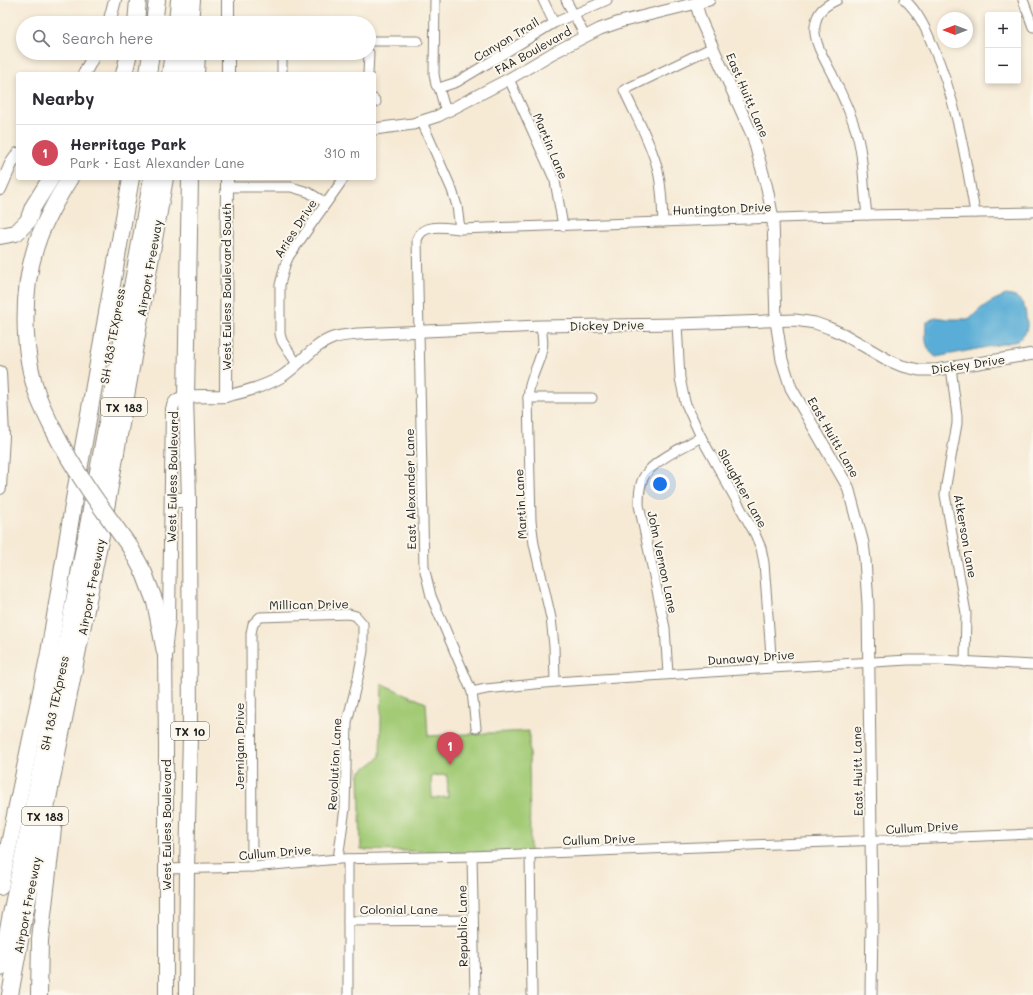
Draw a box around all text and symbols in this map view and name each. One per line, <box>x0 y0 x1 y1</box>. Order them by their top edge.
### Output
north arrow <box>937 12 973 48</box>
map controls <box>985 12 1021 84</box>
button: + <box>985 12 1021 48</box>
street label: Canyon Trail <box>470 13 542 65</box>
search box <box>16 16 376 60</box>
street label: FAA Boulevard <box>492 22 574 78</box>
icon: search <box>30 27 52 49</box>
text: Search here <box>62 28 153 48</box>
button: − <box>985 48 1021 84</box>
street label: East Huitt Lane <box>723 50 773 140</box>
text: Nearby <box>32 87 94 109</box>
street label: Martin Lane <box>530 110 572 182</box>
text: Herritage Park <box>70 134 186 154</box>
text: 1 <box>42 144 48 161</box>
text: 310 m <box>324 144 360 161</box>
text: Park · East Alexander Lane <box>70 154 245 171</box>
street label: Aries Drive <box>270 196 320 260</box>
street label: Huntington Drive <box>672 198 772 218</box>
street label: West Euless Boulevard South <box>218 203 234 371</box>
street label: Airport Freeway <box>133 218 165 318</box>
street label: SH 183 TEXpress <box>96 287 128 385</box>
street label: Dickey Drive <box>570 316 644 334</box>
street label: Dickey Drive <box>930 351 1006 377</box>
street label: East Huitt Lane <box>804 394 864 480</box>
road number: TX 183 <box>101 398 147 416</box>
street label: West Euless Boulevard <box>163 411 181 543</box>
street label: East Alexander Lane <box>401 428 419 550</box>
street label: Slaughter Lane <box>715 446 771 530</box>
street label: Martin Lane <box>510 468 530 540</box>
your location <box>650 474 670 494</box>
street label: Atkerson Lane <box>951 493 981 579</box>
street label: John Vernon Lane <box>644 509 682 615</box>
street label: Airport Freeway <box>74 537 108 637</box>
street label: Millican Drive <box>269 595 349 613</box>
street label: Dunaway Drive <box>707 646 795 668</box>
street label: SH 183 TEXpress <box>36 654 72 752</box>
street label: Jernigan Drive <box>231 702 247 790</box>
street label: Revolution Lane <box>324 717 344 811</box>
road number: TX 10 <box>171 722 209 740</box>
street label: East Huitt Lane <box>848 726 866 816</box>
pin: 1 <box>437 732 463 765</box>
street label: West Euless Boulevard <box>158 759 174 891</box>
road number: TX 183 <box>22 807 68 825</box>
street label: Cullum Drive <box>885 817 959 837</box>
street label: Cullum Drive <box>562 830 636 848</box>
street label: Cullum Drive <box>238 841 312 863</box>
street label: Airport Freeway <box>10 855 44 955</box>
street label: Republic Lane <box>453 885 471 967</box>
street label: Colonial Lane <box>360 901 438 917</box>

